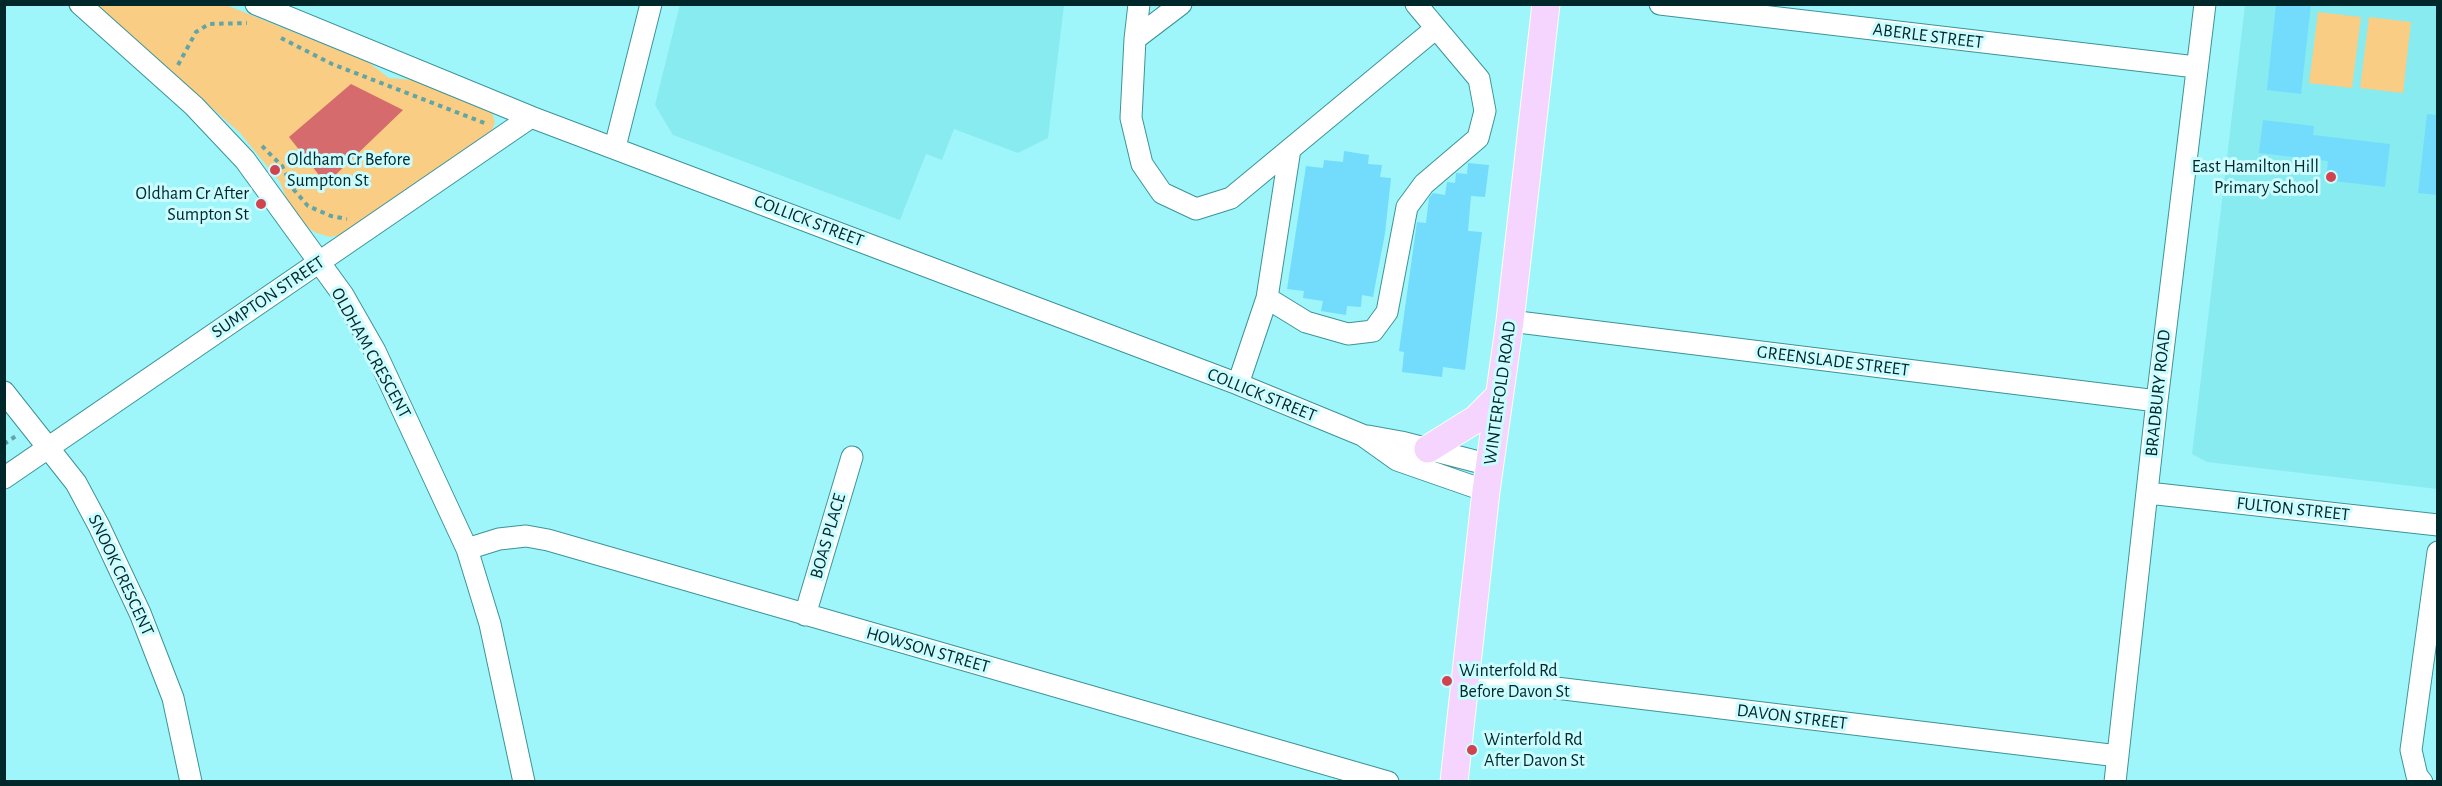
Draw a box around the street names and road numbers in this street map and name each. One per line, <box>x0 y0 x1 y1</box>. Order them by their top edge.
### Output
street label: ABERLE STREET <box>1872 19 1984 53</box>
street label: COLLICK STREET <box>751 190 867 252</box>
street label: SUMPTON STREET <box>208 251 328 343</box>
street label: OLDHAM CRESCENT <box>326 284 416 422</box>
street label: WINTERFOLD ROAD <box>1479 320 1521 466</box>
street label: BRADBURY ROAD <box>2141 328 2175 458</box>
street label: GREENSLADE STREET <box>1756 341 1910 381</box>
street label: COLLICK STREET <box>1204 363 1320 427</box>
street label: BOAS PLACE <box>806 491 850 581</box>
street label: FULTON STREET <box>2235 492 2351 526</box>
street label: SNOOK CRESCENT <box>83 511 159 639</box>
street label: HOWSON STREET <box>864 622 992 678</box>
street label: DAVON STREET <box>1736 700 1848 734</box>

